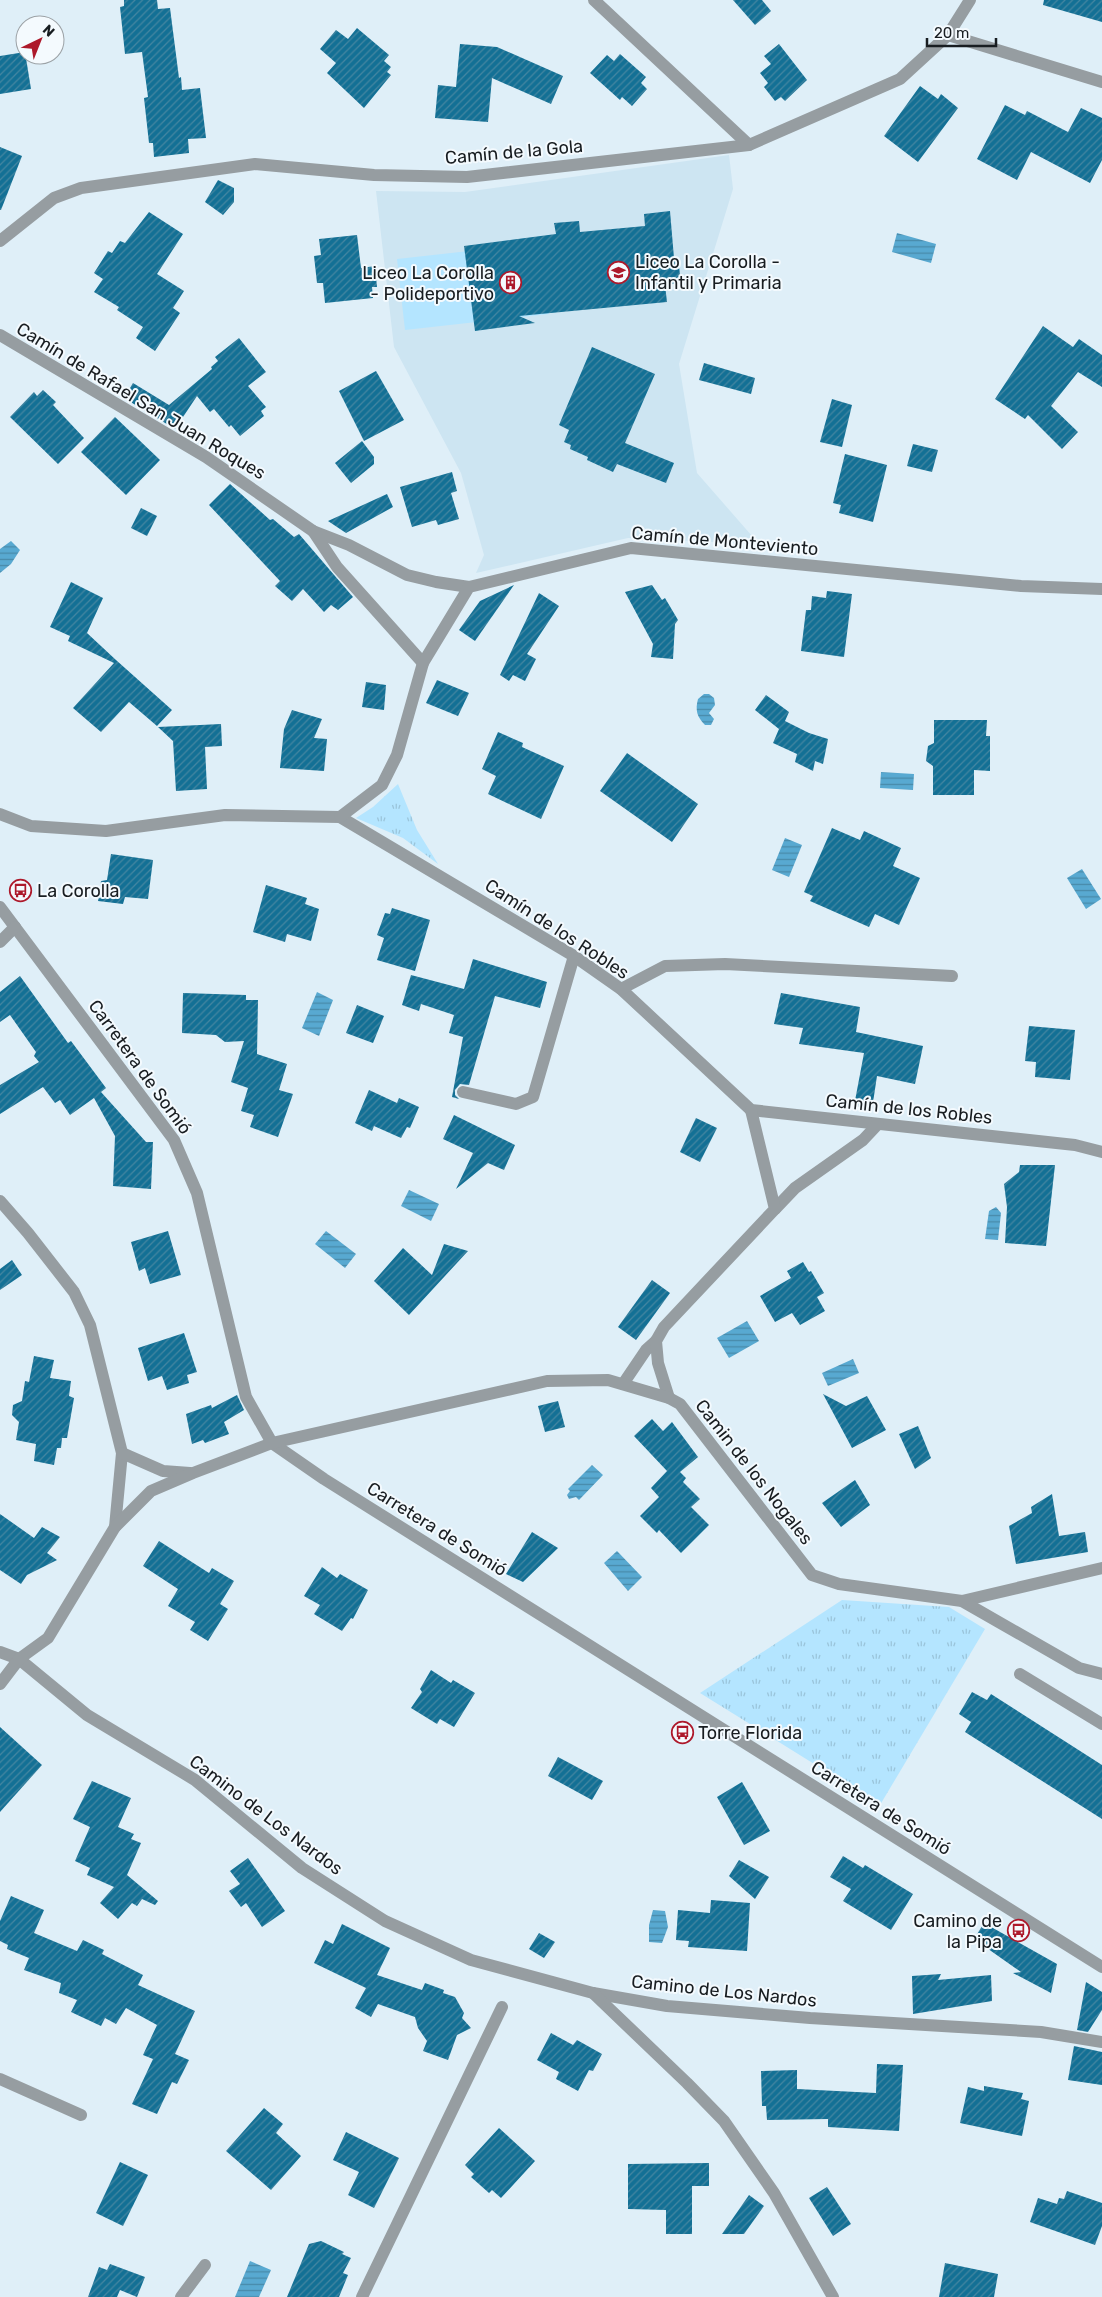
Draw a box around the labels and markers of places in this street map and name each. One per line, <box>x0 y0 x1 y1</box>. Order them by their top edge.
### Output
place label: Liceo La Corolla - Infantil y Primaria <box>635 251 782 294</box>
school or university icon: Liceo La Corolla - Infantil y Primaria <box>607 260 631 284</box>
place label: Liceo La Corolla - Polideportivo <box>362 262 494 305</box>
building icon: Liceo La Corolla - Polideportivo <box>498 271 522 295</box>
bus stop icon: La Corolla <box>9 879 33 903</box>
place label: La Corolla <box>37 880 119 902</box>
bus stop icon: Torre Florida <box>670 1721 694 1745</box>
place label: Torre Florida <box>698 1722 802 1744</box>
place label: Camino de la Pipa <box>913 1910 1002 1953</box>
bus stop icon: Camino de la Pipa <box>1006 1919 1030 1943</box>

